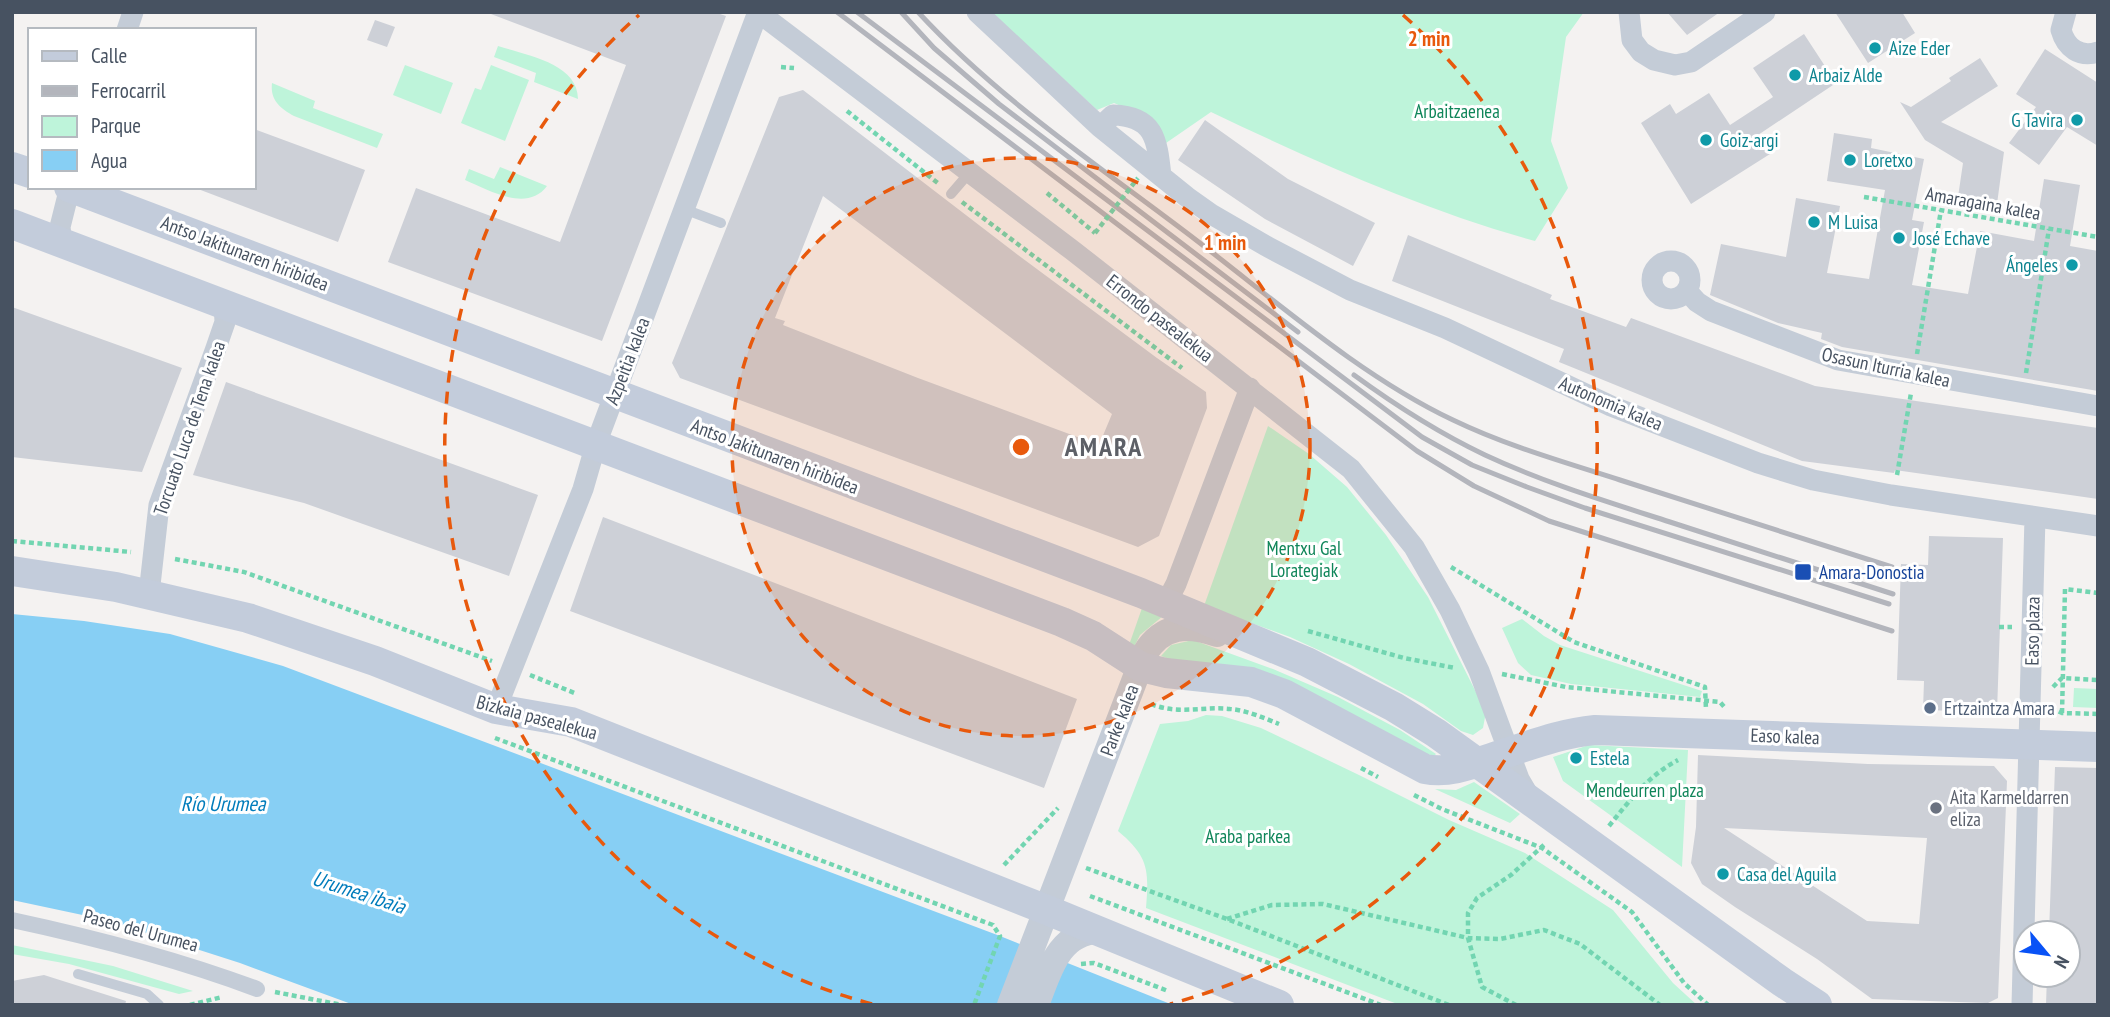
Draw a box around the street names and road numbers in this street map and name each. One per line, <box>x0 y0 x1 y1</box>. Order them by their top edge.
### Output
street label: Amaragaina kalea <box>1924 181 2042 225</box>
street label: Antso Jakitunaren hiribidea <box>158 210 332 296</box>
street label: Errondo pasealekua <box>1102 269 1218 367</box>
street label: Azpeitia kalea <box>599 314 655 408</box>
street label: Torcuato Luca de Tena kalea <box>148 338 230 518</box>
street label: Osasun Iturria kalea <box>1820 342 1952 392</box>
street label: Autonomia kalea <box>1556 370 1666 436</box>
street label: Antso Jakitunaren hiribidea <box>688 413 862 499</box>
street label: Easo plaza <box>2019 596 2045 666</box>
street label: Parke kalea <box>1094 681 1144 759</box>
street label: Bizkaia pasealekua <box>474 689 600 745</box>
street label: Easo kalea <box>1750 723 1820 749</box>
street label: Paseo del Urumea <box>81 903 201 957</box>

